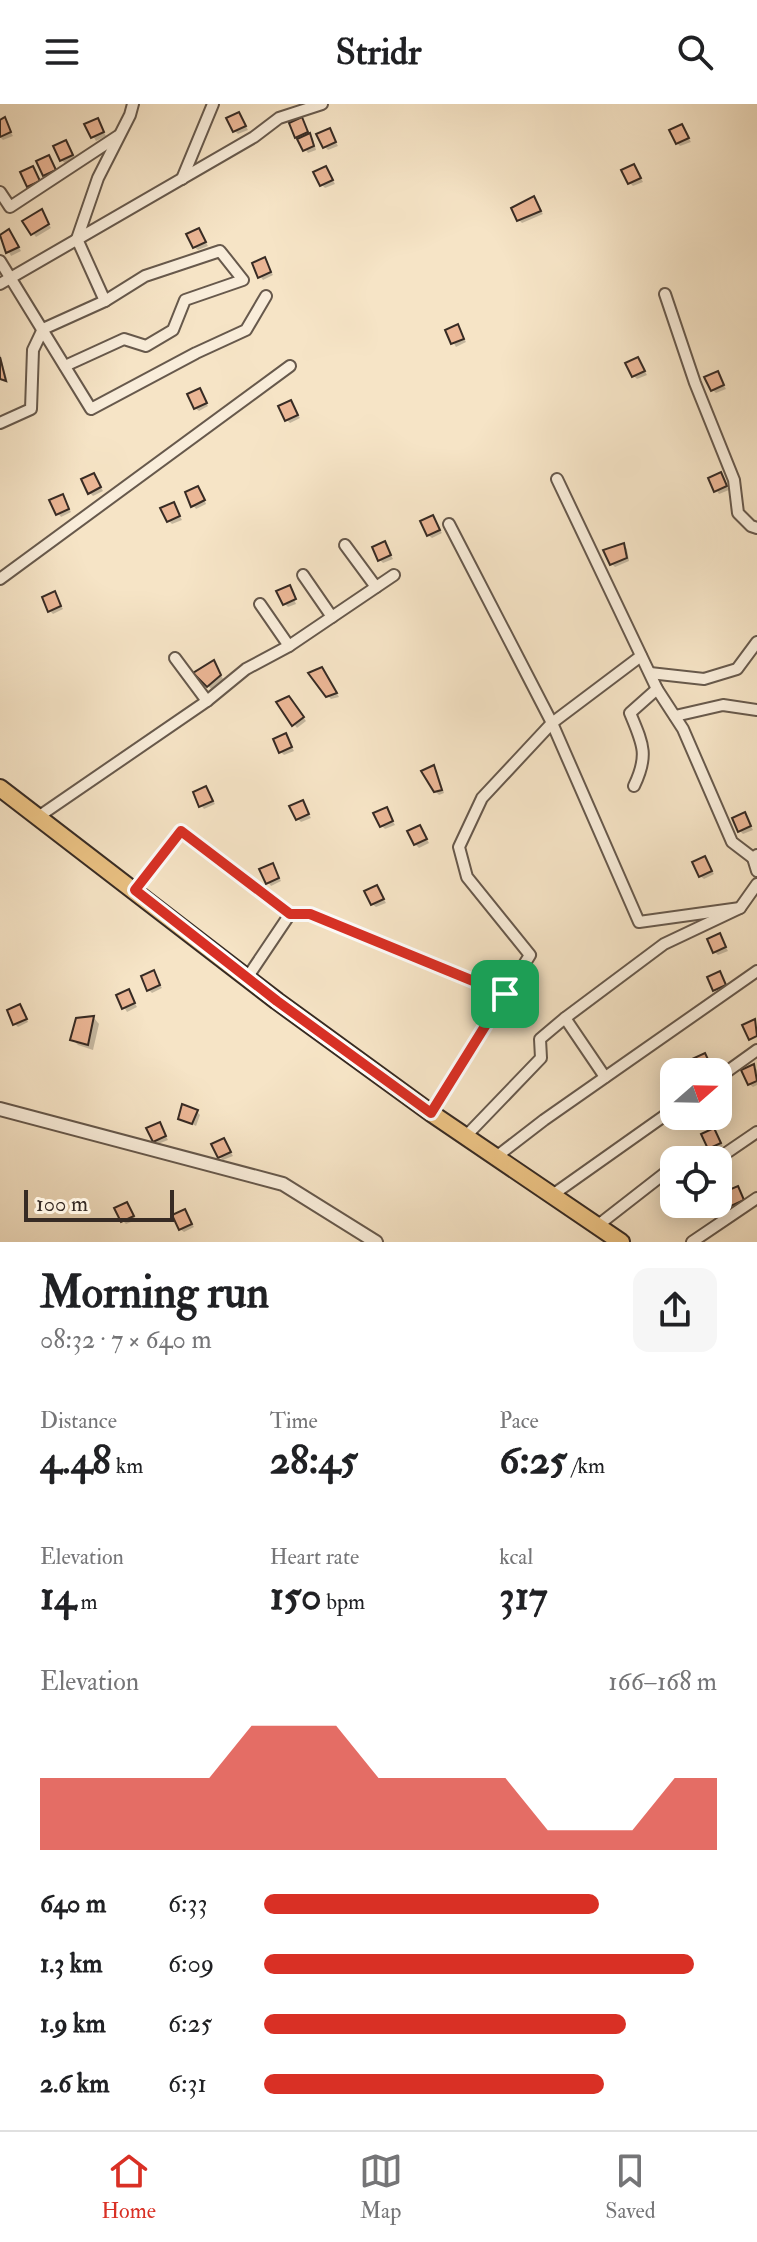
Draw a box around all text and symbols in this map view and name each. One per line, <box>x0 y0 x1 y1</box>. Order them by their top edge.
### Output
icon: menu <box>40 30 84 74</box>
text: Stridr <box>336 30 421 75</box>
icon: search <box>673 30 717 74</box>
pin <box>471 960 539 1028</box>
icon: arrive <box>483 972 527 1016</box>
north arrow <box>660 1058 732 1130</box>
map controls <box>660 1058 732 1218</box>
button: locate <box>660 1146 732 1218</box>
scale bar <box>24 1186 174 1222</box>
text: 100 m <box>36 1190 88 1218</box>
text: Morning run <box>40 1266 269 1321</box>
button: share <box>633 1268 717 1352</box>
text: 08:32 · 7 × 640 m <box>40 1324 212 1356</box>
text: Distance <box>40 1407 117 1435</box>
text: Time <box>270 1407 318 1435</box>
text: Pace <box>499 1407 539 1435</box>
text: 4.48 <box>40 1435 111 1486</box>
text: 28:45 <box>270 1435 358 1486</box>
text: 6:25 <box>499 1435 567 1486</box>
text: km <box>111 1452 143 1480</box>
text: /km <box>567 1452 605 1480</box>
text: Elevation <box>40 1543 124 1571</box>
text: Heart rate <box>270 1543 359 1571</box>
text: kcal <box>499 1543 533 1571</box>
text: 14 <box>40 1571 76 1622</box>
text: 150 <box>270 1571 322 1622</box>
text: 317 <box>499 1571 547 1622</box>
text: m <box>76 1588 98 1616</box>
text: bpm <box>322 1588 365 1616</box>
text: Elevation <box>40 1666 139 1698</box>
text: 166–168 m <box>608 1666 717 1698</box>
text: 640 m <box>40 1888 106 1920</box>
text: 6:33 <box>168 1888 208 1920</box>
text: 1.3 km <box>40 1948 102 1980</box>
text: 6:09 <box>168 1948 214 1980</box>
text: 1.9 km <box>40 2008 106 2040</box>
text: 6:25 <box>168 2008 212 2040</box>
text: 2.6 km <box>40 2068 109 2100</box>
text: 6:31 <box>168 2068 207 2100</box>
tab: Home <box>101 2149 156 2225</box>
tab: Map <box>359 2149 403 2225</box>
tab: Saved <box>605 2149 656 2225</box>

